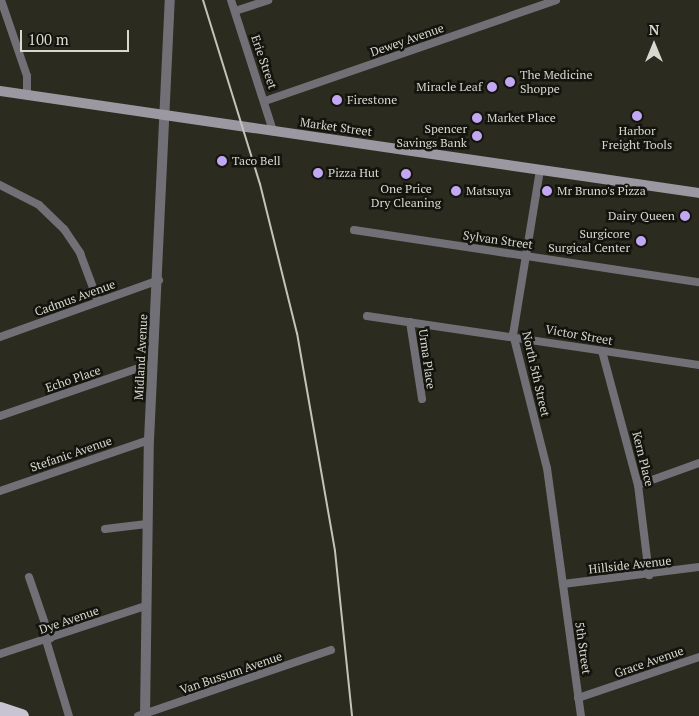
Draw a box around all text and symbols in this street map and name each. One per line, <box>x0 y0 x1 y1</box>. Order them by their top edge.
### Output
scale bar <box>22 20 131 52</box>
north arrow <box>629 20 679 70</box>
text: N <box>649 20 659 39</box>
street label: Dewey Avenue <box>368 21 446 59</box>
text: 100 m <box>28 29 69 49</box>
street label: Erie Street <box>248 33 280 91</box>
place label: The Medicine Shoppe <box>520 68 593 96</box>
marker: The Medicine Shoppe <box>504 76 516 88</box>
place label: Miracle Leaf <box>416 80 482 94</box>
marker: Miracle Leaf <box>486 81 498 93</box>
place label: Firestone <box>347 93 397 107</box>
marker: Firestone <box>331 94 343 106</box>
marker: Harbor Freight Tools <box>631 110 643 122</box>
place label: Market Place <box>487 111 556 125</box>
marker: Market Place <box>471 112 483 124</box>
street label: Market Street <box>299 115 373 139</box>
place label: Spencer Savings Bank <box>397 122 467 150</box>
place label: Harbor Freight Tools <box>602 124 672 152</box>
marker: Spencer Savings Bank <box>471 130 483 142</box>
place label: Taco Bell <box>232 154 281 168</box>
marker: Taco Bell <box>216 155 228 167</box>
place label: Pizza Hut <box>328 166 379 180</box>
marker: Pizza Hut <box>312 167 324 179</box>
marker: One Price Dry Cleaning <box>400 168 412 180</box>
place label: One Price Dry Cleaning <box>371 182 441 210</box>
place label: Matsuya <box>466 184 511 198</box>
place label: Mr Bruno's Pizza <box>557 184 646 198</box>
marker: Matsuya <box>450 185 462 197</box>
marker: Mr Bruno's Pizza <box>541 185 553 197</box>
place label: Dairy Queen <box>608 209 675 223</box>
marker: Dairy Queen <box>679 210 691 222</box>
place label: Surgicore Surgical Center <box>548 227 630 255</box>
street label: Sylvan Street <box>462 228 534 252</box>
marker: Surgicore Surgical Center <box>634 234 648 248</box>
street label: Cadmus Avenue <box>33 277 117 319</box>
street label: Midland Avenue <box>132 314 150 400</box>
street label: Victor Street <box>544 322 614 348</box>
street label: Urma Place <box>416 328 438 390</box>
street label: North 5th Street <box>519 330 553 418</box>
street label: Echo Place <box>44 363 102 395</box>
street label: Kern Place <box>629 430 657 488</box>
street label: Stefanic Avenue <box>28 433 114 475</box>
street label: Hillside Avenue <box>588 553 672 577</box>
street label: Dye Avenue <box>37 603 101 637</box>
street label: 5th Street <box>572 621 594 675</box>
street label: Grace Avenue <box>612 643 686 681</box>
street label: Van Bussum Avenue <box>178 649 284 697</box>

